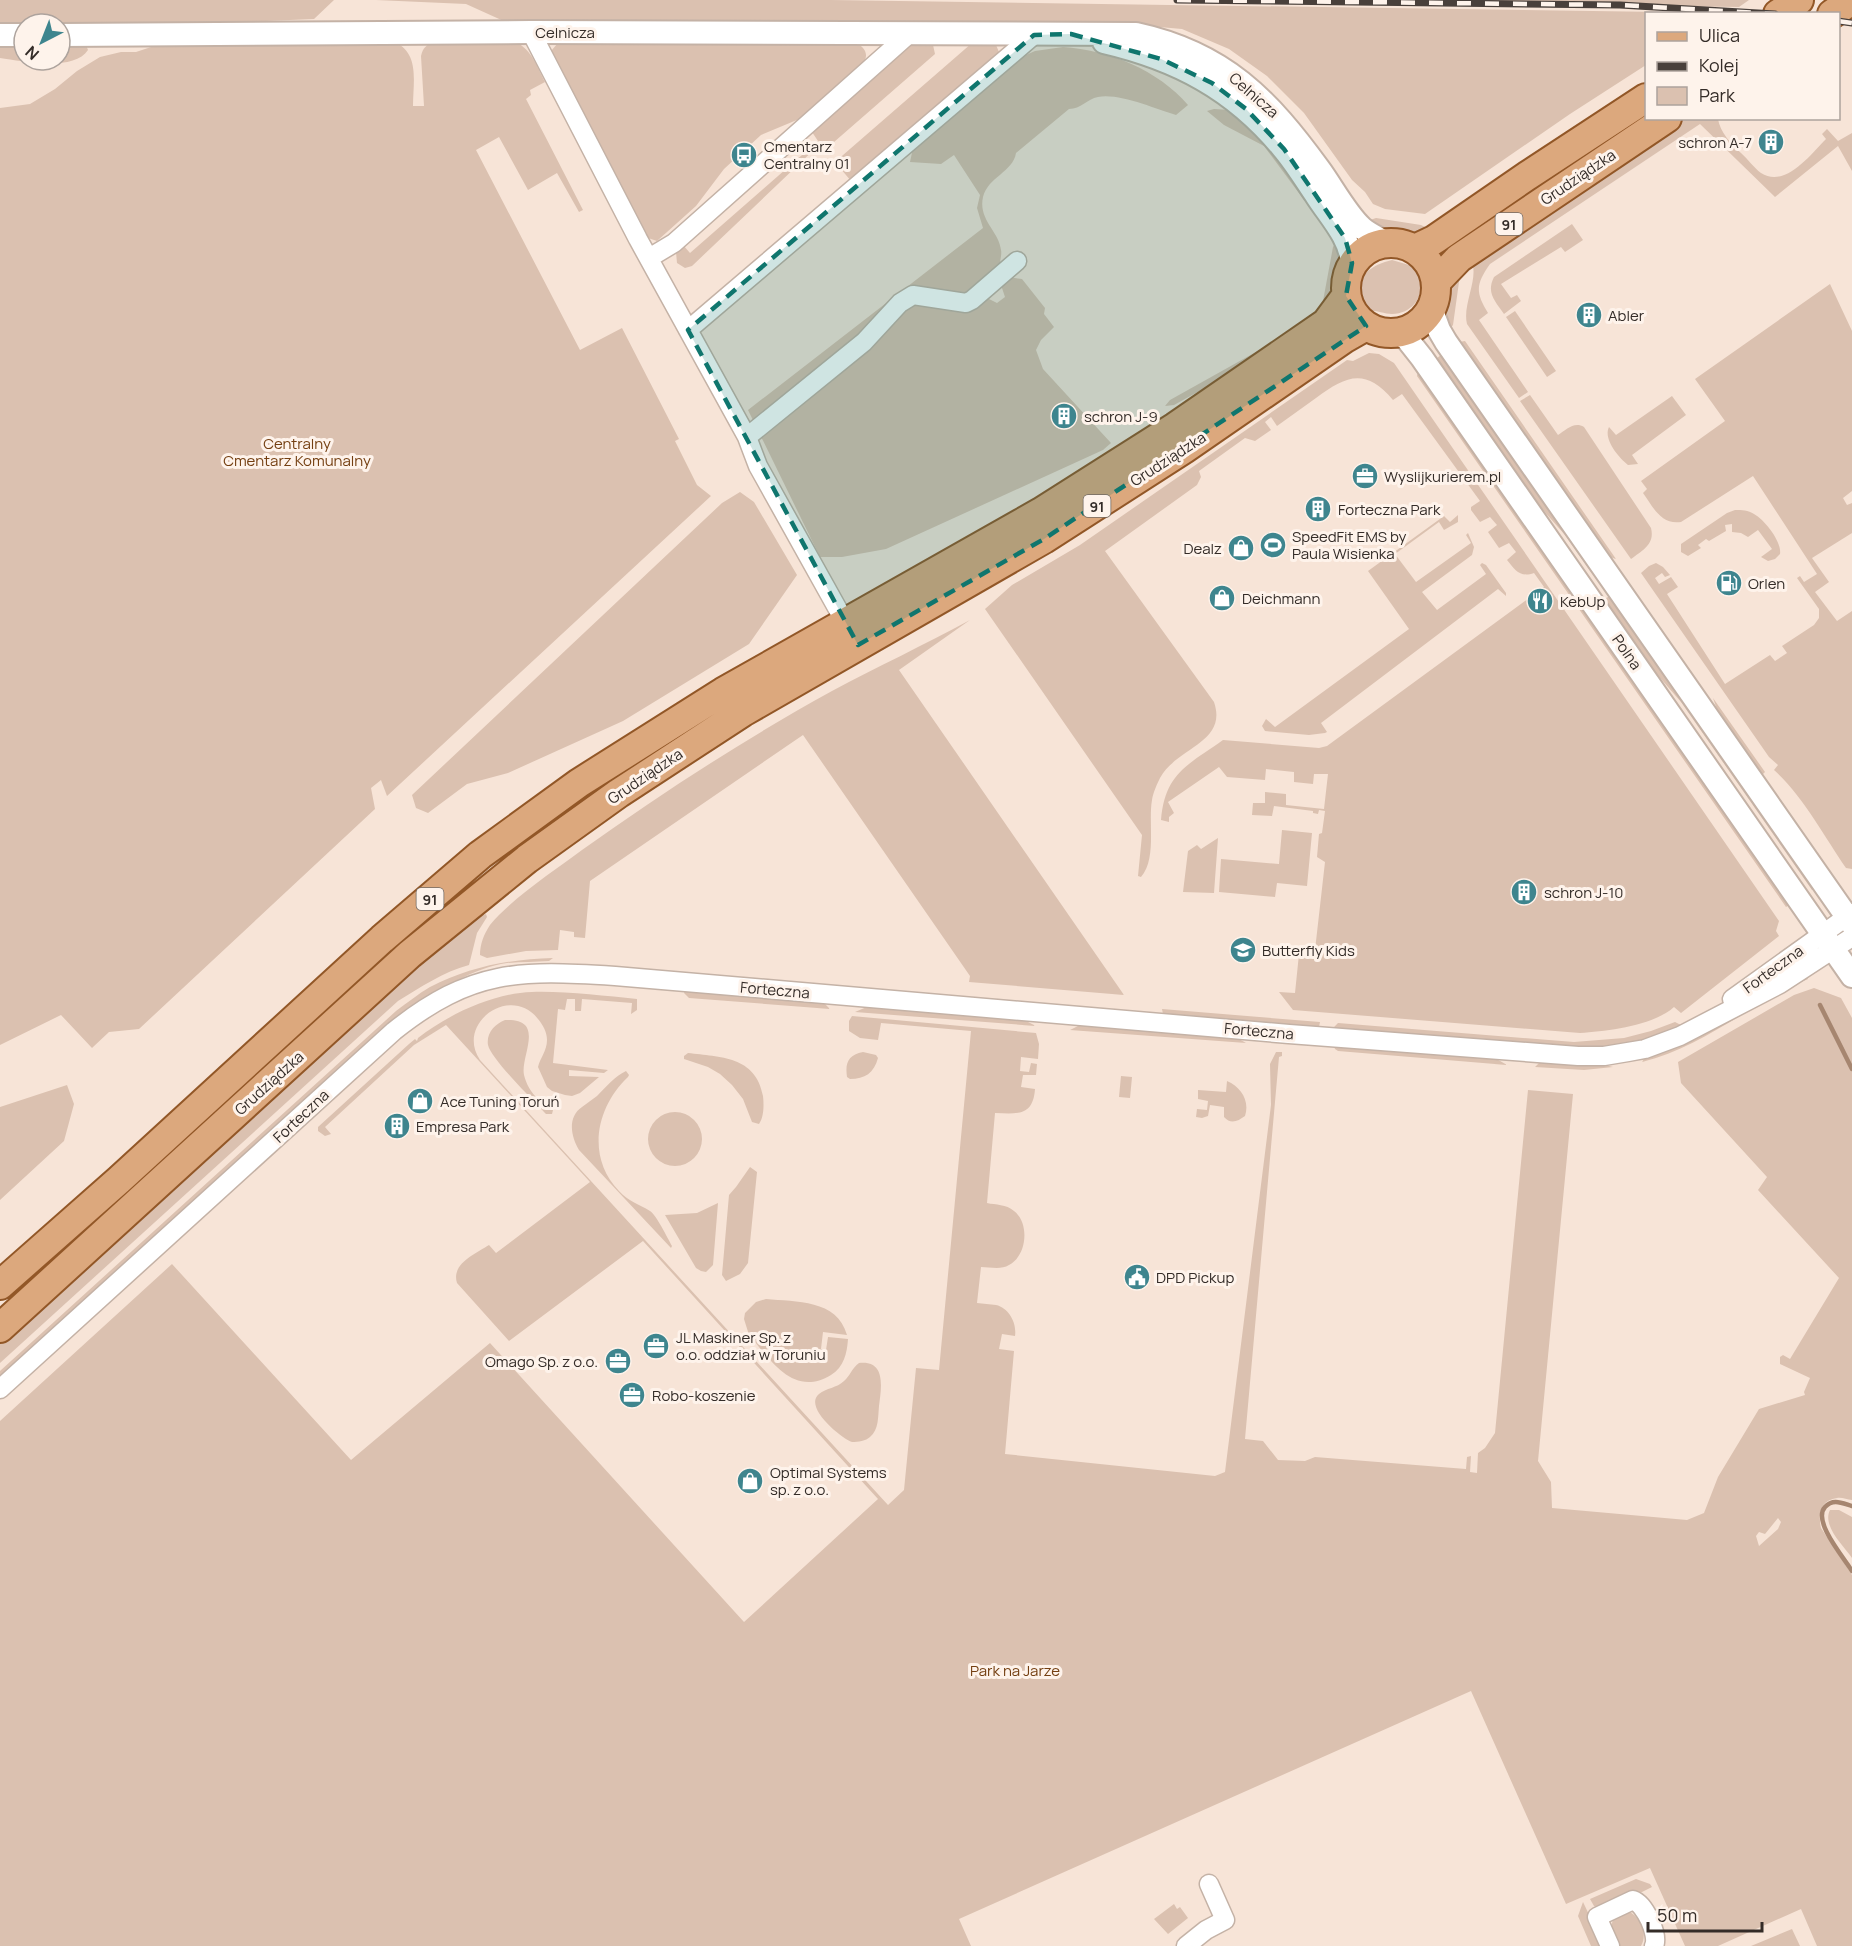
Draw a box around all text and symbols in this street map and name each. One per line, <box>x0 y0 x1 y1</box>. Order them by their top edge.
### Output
north arrow <box>12 12 72 72</box>
legend <box>1645 12 1840 120</box>
street label: Celnicza <box>535 22 595 43</box>
text: Ulica <box>1699 23 1740 47</box>
text: N <box>20 41 44 65</box>
text: Kolej <box>1699 53 1739 77</box>
street label: Celnicza <box>1225 68 1283 122</box>
text: Park <box>1699 83 1736 107</box>
building icon: schron A-7 <box>1756 127 1786 157</box>
place label: schron A-7 <box>1678 132 1752 153</box>
place label: Cmentarz Centralny 01 <box>764 136 850 174</box>
bus stop icon: Cmentarz Centralny 01 <box>729 140 759 170</box>
street label: Grudziądzka <box>1536 144 1620 210</box>
road number: 91 <box>1496 213 1522 235</box>
building icon: Abler <box>1574 300 1604 330</box>
place label: Abler <box>1608 305 1645 326</box>
building icon: schron J-9 <box>1049 401 1079 431</box>
place label: schron J-9 <box>1084 406 1158 427</box>
street label: Grudziądzka <box>1126 427 1210 491</box>
park label: Centralny Cmentarz Komunalny <box>223 433 371 471</box>
office icon: Wyslijkurierem.pl <box>1350 461 1380 491</box>
place label: Wyslijkurierem.pl <box>1384 466 1501 487</box>
building icon: Forteczna Park <box>1303 494 1333 524</box>
road number: 91 <box>1084 495 1110 517</box>
place label: Forteczna Park <box>1338 499 1441 520</box>
place label: SpeedFit EMS by Paula Wisienka <box>1292 526 1406 564</box>
sports icon: SpeedFit EMS by Paula Wisienka <box>1258 530 1288 560</box>
shop icon: Dealz <box>1226 533 1256 563</box>
place label: Dealz <box>1184 538 1222 559</box>
fuel station icon: Orlen <box>1714 568 1744 598</box>
place label: Orlen <box>1748 573 1785 594</box>
shop icon: Deichmann <box>1207 583 1237 613</box>
restaurant icon: KebUp <box>1525 586 1555 616</box>
place label: Deichmann <box>1242 588 1321 609</box>
place label: KebUp <box>1560 591 1605 612</box>
street label: Polna <box>1607 630 1647 674</box>
street label: Grudziądzka <box>603 743 687 809</box>
building icon: schron J-10 <box>1509 877 1539 907</box>
place label: schron J-10 <box>1544 882 1623 903</box>
road number: 91 <box>416 888 444 910</box>
school or university icon: Butterfly Kids <box>1228 935 1258 965</box>
place label: Butterfly Kids <box>1262 940 1355 961</box>
street label: Forteczna <box>1739 940 1807 998</box>
street label: Forteczna <box>739 977 811 1003</box>
street label: Forteczna <box>1223 1018 1295 1044</box>
street label: Grudziądzka <box>230 1046 308 1120</box>
street label: Forteczna <box>268 1085 334 1147</box>
shop icon: Ace Tuning Toruń <box>405 1086 435 1116</box>
place label: Ace Tuning Toruń <box>440 1091 560 1112</box>
building icon: Empresa Park <box>382 1111 412 1141</box>
place label: Empresa Park <box>416 1116 510 1137</box>
public building icon: DPD Pickup <box>1122 1262 1152 1292</box>
place label: DPD Pickup <box>1156 1267 1234 1288</box>
place label: JL Maskiner Sp. z o.o. oddział w Toruniu <box>676 1327 826 1365</box>
office icon: JL Maskiner Sp. z o.o. oddział w Toruniu <box>641 1331 671 1361</box>
office icon: Omago Sp. z o.o. <box>603 1346 633 1376</box>
place label: Omago Sp. z o.o. <box>485 1351 598 1372</box>
office icon: Robo-koszenie <box>617 1380 647 1410</box>
place label: Robo-koszenie <box>652 1385 756 1406</box>
place label: Optimal Systems sp. z o.o. <box>770 1462 887 1500</box>
shop icon: Optimal Systems sp. z o.o. <box>735 1466 765 1496</box>
park label: Park na Jarze <box>970 1660 1060 1681</box>
scale bar <box>1648 1895 1762 1933</box>
text: 50 m <box>1657 1903 1697 1927</box>

